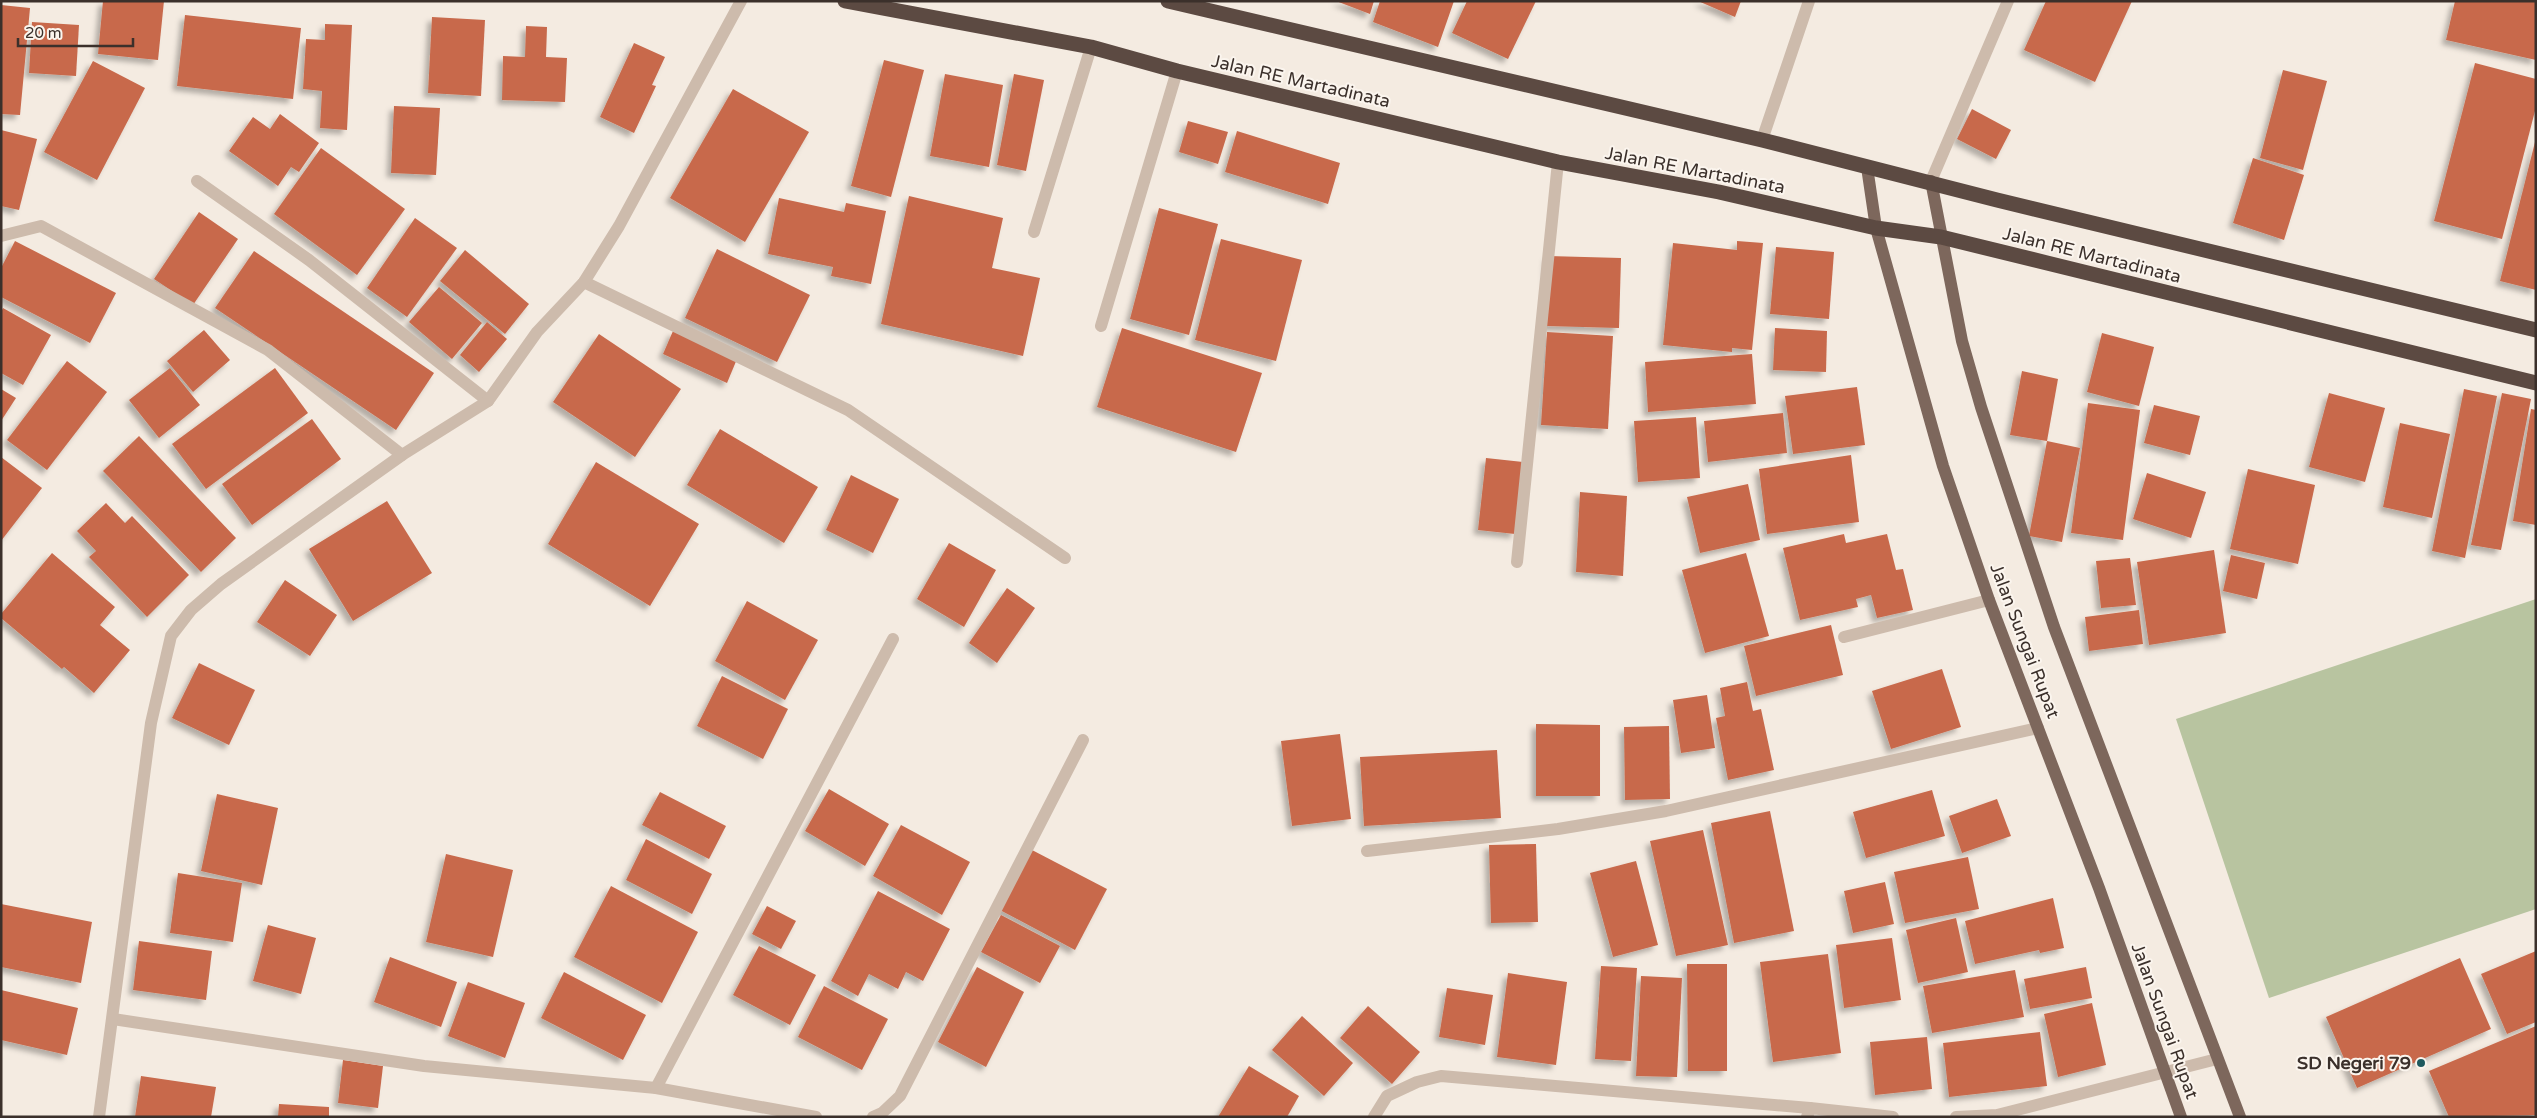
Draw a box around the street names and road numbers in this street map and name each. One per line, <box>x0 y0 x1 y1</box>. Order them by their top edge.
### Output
street label: Jalan RE Martadinata <box>1209 50 1393 112</box>
street label: Jalan RE Martadinata <box>1603 142 1787 198</box>
street label: Jalan RE Martadinata <box>2001 222 2183 288</box>
street label: Jalan Sungai Rupat <box>1985 560 2065 722</box>
street label: Jalan Sungai Rupat <box>2127 940 2203 1102</box>

